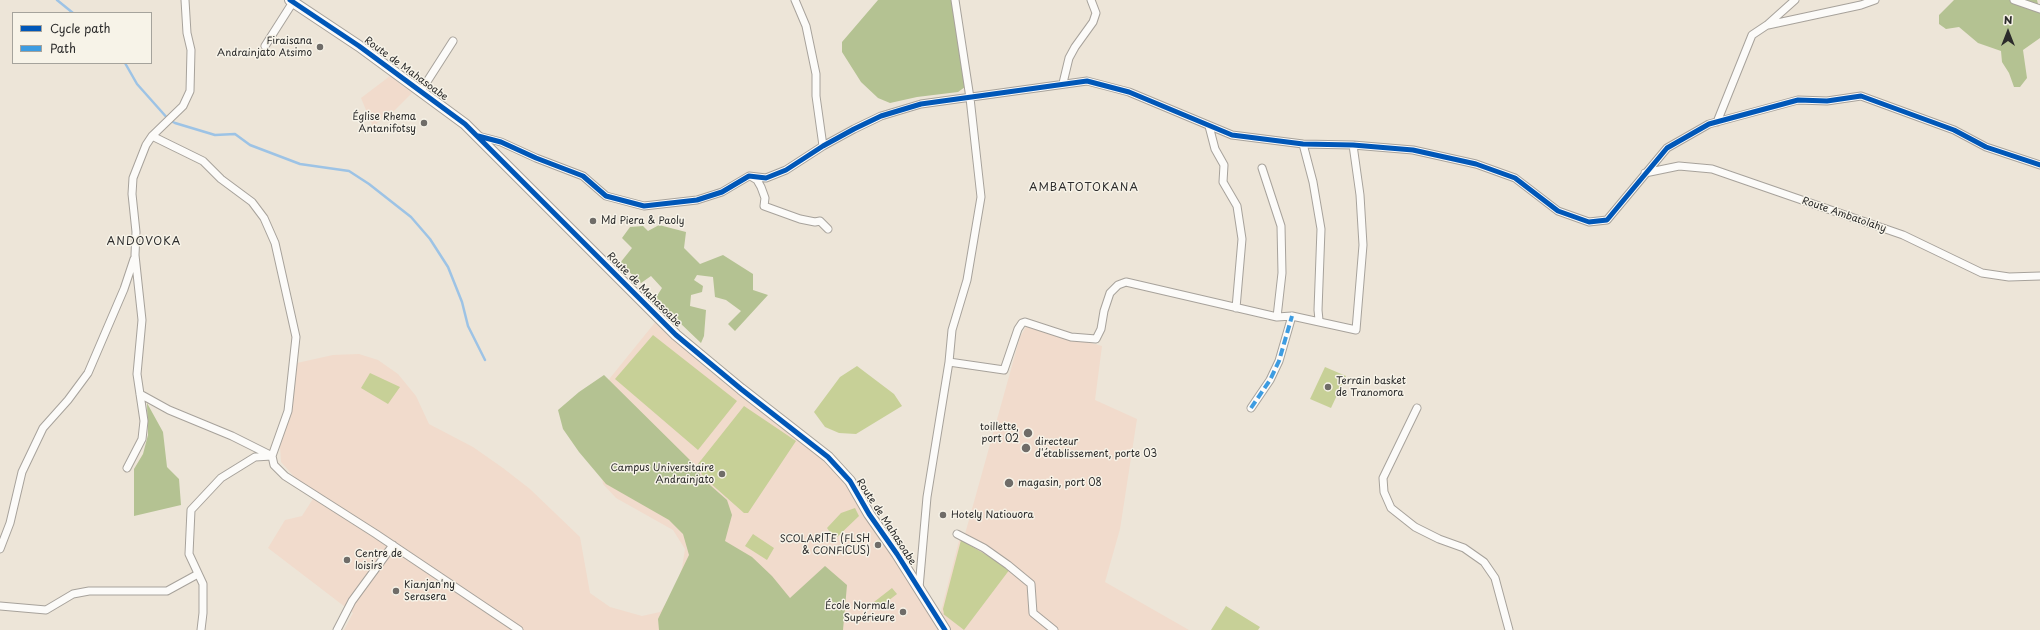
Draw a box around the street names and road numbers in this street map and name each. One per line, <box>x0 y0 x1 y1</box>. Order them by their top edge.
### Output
street label: Route de Mahasoabe <box>362 35 450 103</box>
street label: Route Ambatolahy <box>1800 195 1888 235</box>
street label: Route de Mahasoabe <box>604 250 684 330</box>
street label: Route de Mahasoabe <box>854 476 918 568</box>

